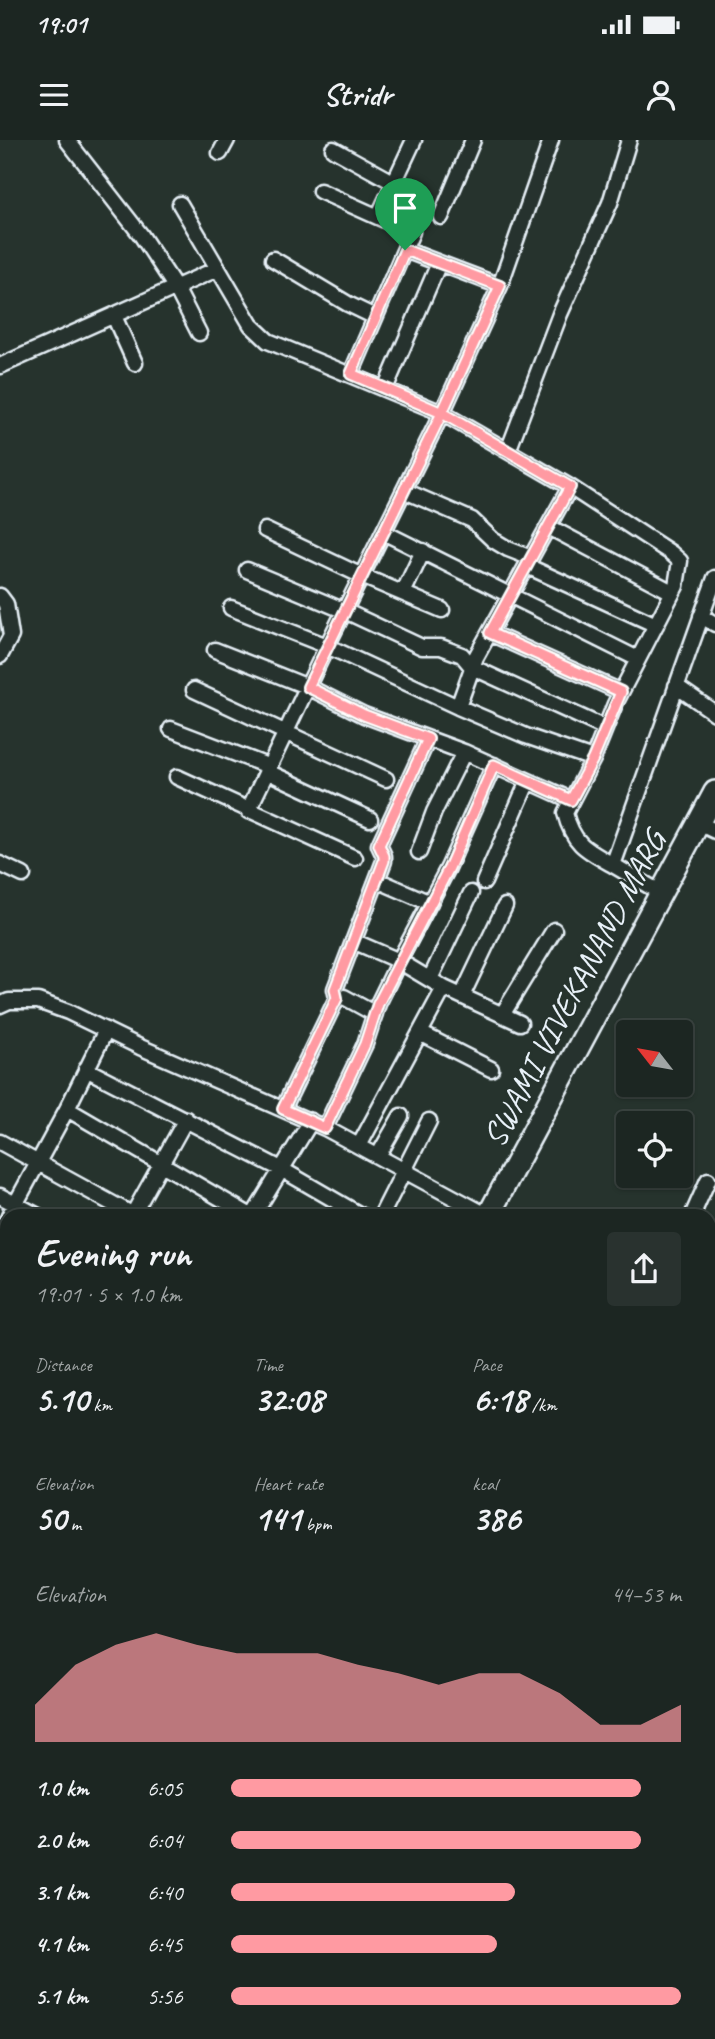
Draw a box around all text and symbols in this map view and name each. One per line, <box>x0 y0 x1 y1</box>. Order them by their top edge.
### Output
text: 19:01 <box>35 8 87 41</box>
text: Stridr <box>323 74 392 115</box>
icon: menu <box>35 76 73 114</box>
icon: person <box>642 76 680 114</box>
pin <box>375 178 435 250</box>
icon: arrive <box>386 189 424 227</box>
street label: SWAMI VIVEKANAND MARG <box>473 820 677 1154</box>
north arrow <box>616 1020 693 1097</box>
map controls <box>616 1020 693 1188</box>
button: locate <box>616 1111 693 1188</box>
text: Evening run <box>35 1230 191 1277</box>
button: share <box>607 1232 681 1306</box>
text: 19:01 · 5 × 1.0 km <box>35 1280 181 1309</box>
text: Distance <box>35 1353 92 1377</box>
text: Time <box>254 1353 283 1377</box>
text: Pace <box>472 1353 502 1377</box>
text: 5.10 <box>35 1377 89 1422</box>
text: 32:08 <box>254 1377 324 1422</box>
text: 6:18 <box>472 1377 527 1422</box>
text: km <box>89 1393 112 1417</box>
text: /km <box>527 1393 557 1417</box>
text: Elevation <box>35 1472 93 1496</box>
text: Heart rate <box>254 1472 323 1496</box>
text: kcal <box>472 1472 497 1496</box>
text: 50 <box>35 1496 66 1541</box>
text: 141 <box>254 1496 301 1541</box>
text: 386 <box>472 1496 520 1541</box>
text: m <box>66 1512 81 1536</box>
text: bpm <box>301 1512 332 1536</box>
text: Elevation <box>35 1580 106 1609</box>
text: 44–53 m <box>611 1580 681 1609</box>
text: 1.0 km <box>35 1774 89 1803</box>
text: 6:05 <box>147 1774 183 1803</box>
text: 2.0 km <box>35 1826 89 1855</box>
text: 6:04 <box>147 1826 183 1855</box>
text: 3.1 km <box>35 1878 89 1907</box>
text: 6:40 <box>147 1878 183 1907</box>
text: 4.1 km <box>35 1930 89 1959</box>
text: 6:45 <box>147 1930 183 1959</box>
text: 5.1 km <box>35 1982 88 2011</box>
text: 5:56 <box>147 1982 183 2011</box>

